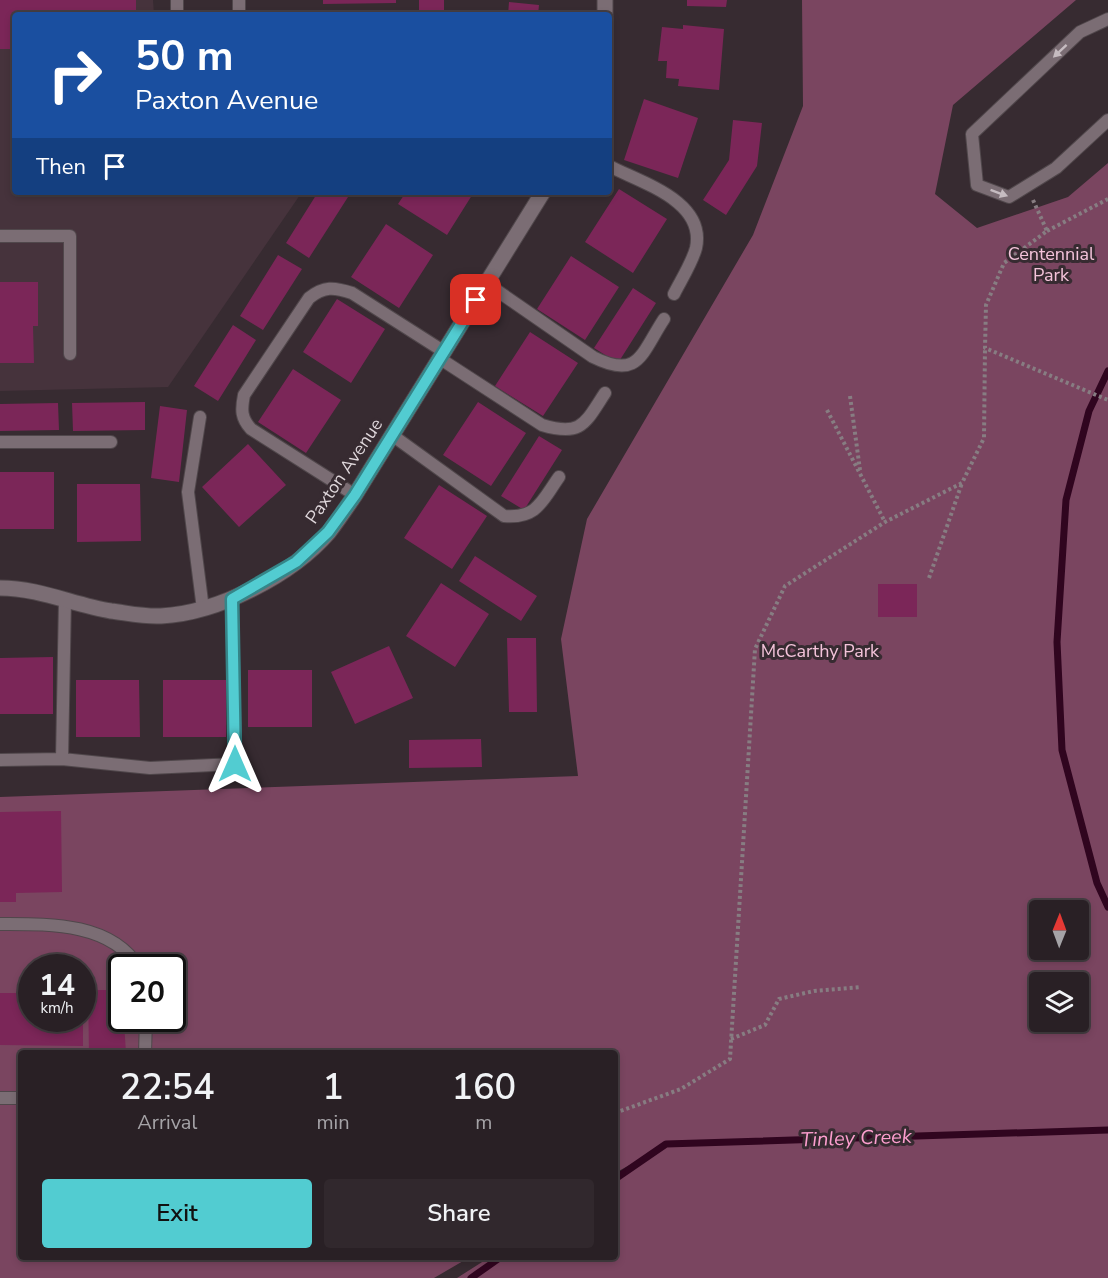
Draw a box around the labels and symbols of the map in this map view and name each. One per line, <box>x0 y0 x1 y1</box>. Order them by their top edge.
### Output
one-way arrow <box>1052 44 1067 58</box>
one-way arrow <box>990 188 1008 198</box>
park label: Centennial Park <box>1008 242 1095 287</box>
pin <box>450 274 501 325</box>
street label: Paxton Avenue <box>300 414 388 528</box>
park label: McCarthy Park <box>761 639 880 663</box>
position arrow <box>203 732 267 796</box>
north arrow <box>1029 900 1089 960</box>
speed limit sign: 20 <box>108 954 186 1032</box>
water label: Tinley Creek <box>800 1123 913 1153</box>

